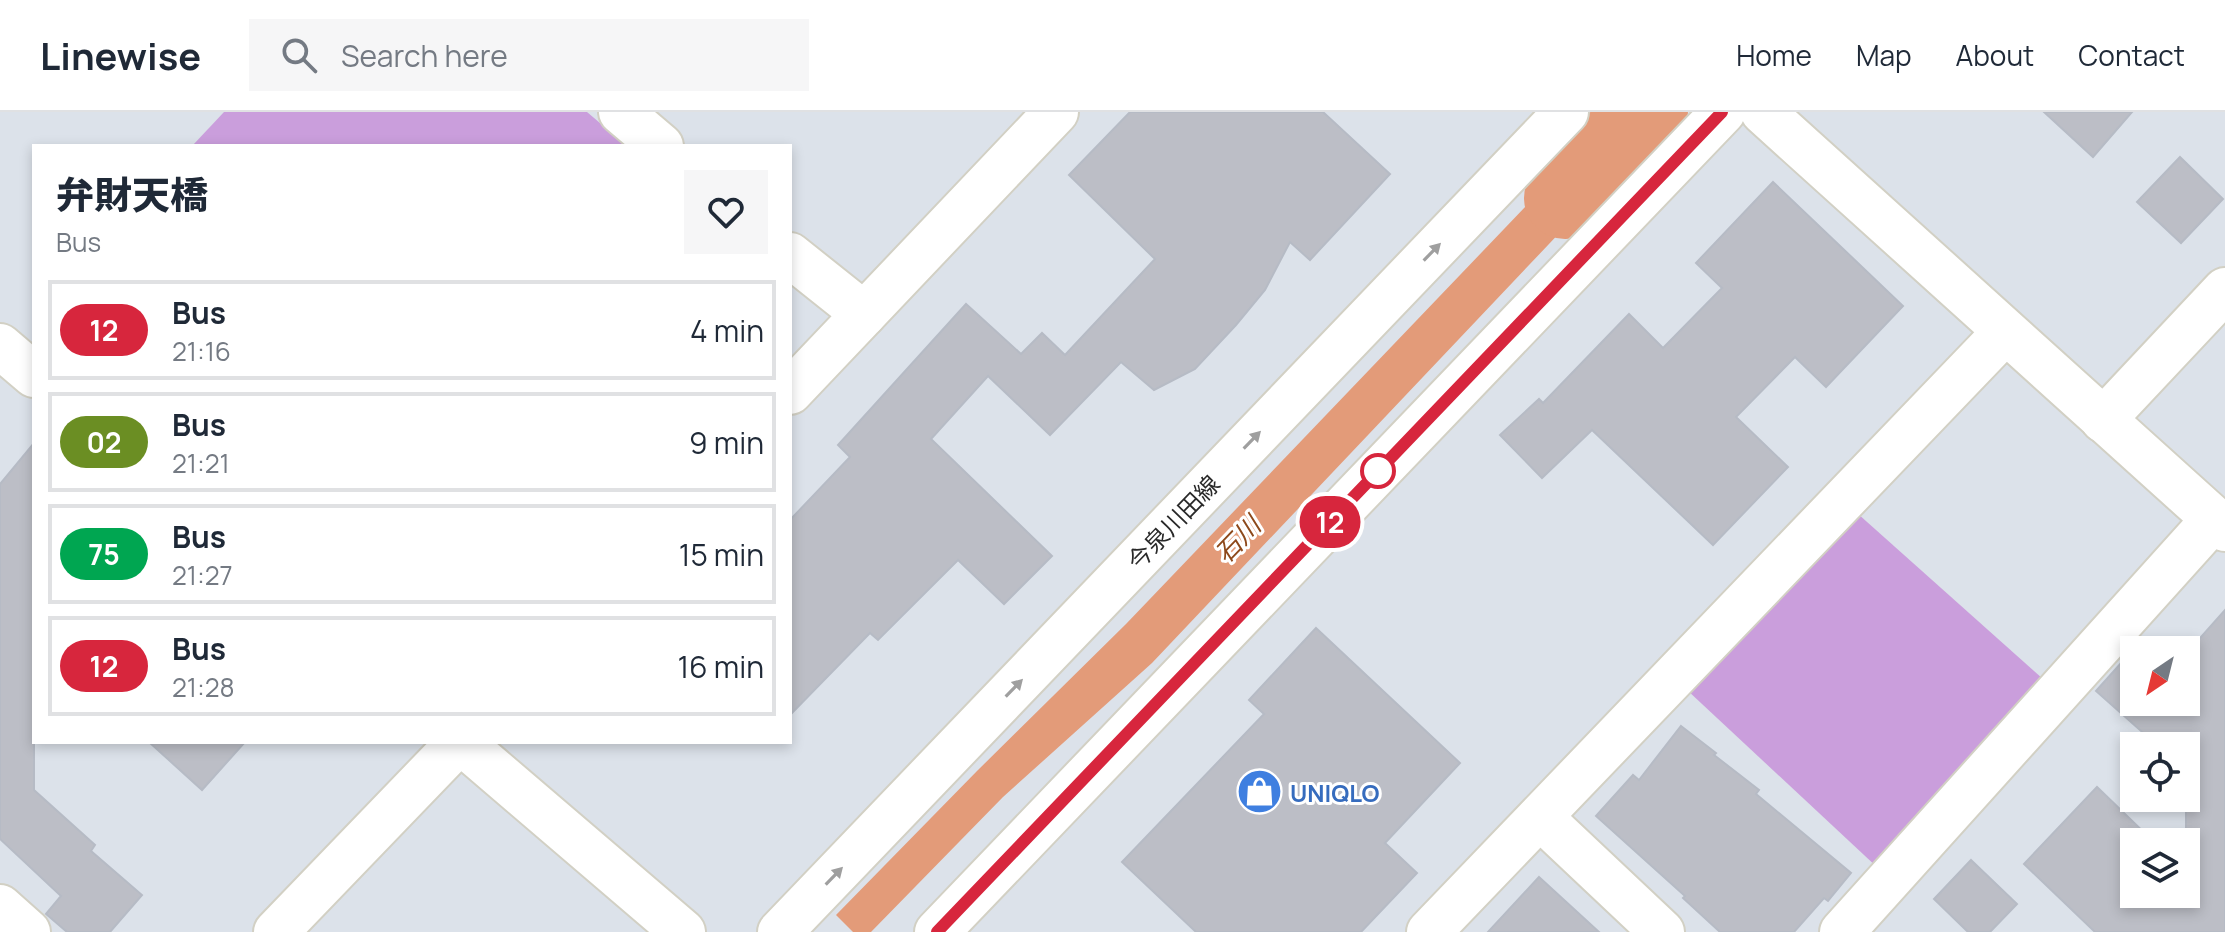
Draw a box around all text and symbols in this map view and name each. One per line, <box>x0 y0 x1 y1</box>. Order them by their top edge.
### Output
search box <box>249 19 809 91</box>
text: Linewise <box>40 29 201 81</box>
icon: search <box>277 33 321 77</box>
text: Search here <box>341 35 508 76</box>
text: Home <box>1736 36 1812 74</box>
text: Map <box>1856 36 1912 74</box>
text: About <box>1956 36 2034 74</box>
text: Contact <box>2078 36 2185 74</box>
text: 弁財天橋 <box>56 168 208 220</box>
button: heart <box>684 170 768 254</box>
text: Bus <box>56 224 101 260</box>
one-way arrow <box>1422 243 1440 262</box>
text: Bus <box>172 292 226 333</box>
text: 4 min <box>690 310 764 351</box>
text: 12 <box>90 311 118 349</box>
text: 21:16 <box>172 333 231 369</box>
text: Bus <box>172 404 226 445</box>
text: 9 min <box>689 422 764 463</box>
text: 02 <box>86 423 122 461</box>
one-way arrow <box>1242 431 1260 450</box>
text: 21:21 <box>172 445 230 481</box>
unlabelled marker <box>1361 454 1395 488</box>
street label: 今泉川田線 <box>1119 467 1227 577</box>
line badge: 12 <box>1294 496 1366 548</box>
text: 12 <box>1316 503 1344 541</box>
water label: 石川 <box>1206 506 1270 570</box>
text: Bus <box>172 516 226 557</box>
text: 15 min <box>679 534 764 575</box>
text: 75 <box>88 535 120 573</box>
text: 21:27 <box>172 557 233 593</box>
text: Bus <box>172 628 226 669</box>
north arrow <box>2120 636 2200 716</box>
map controls <box>2120 636 2200 908</box>
text: 16 min <box>677 646 764 687</box>
text: 12 <box>90 647 118 685</box>
text: 21:28 <box>172 669 235 705</box>
one-way arrow <box>1004 679 1022 698</box>
button: locate <box>2120 732 2200 812</box>
shop icon: UNIQLO <box>1235 768 1283 816</box>
place label: UNIQLO <box>1290 776 1380 809</box>
button: layers <box>2120 828 2200 908</box>
one-way arrow <box>824 867 842 886</box>

